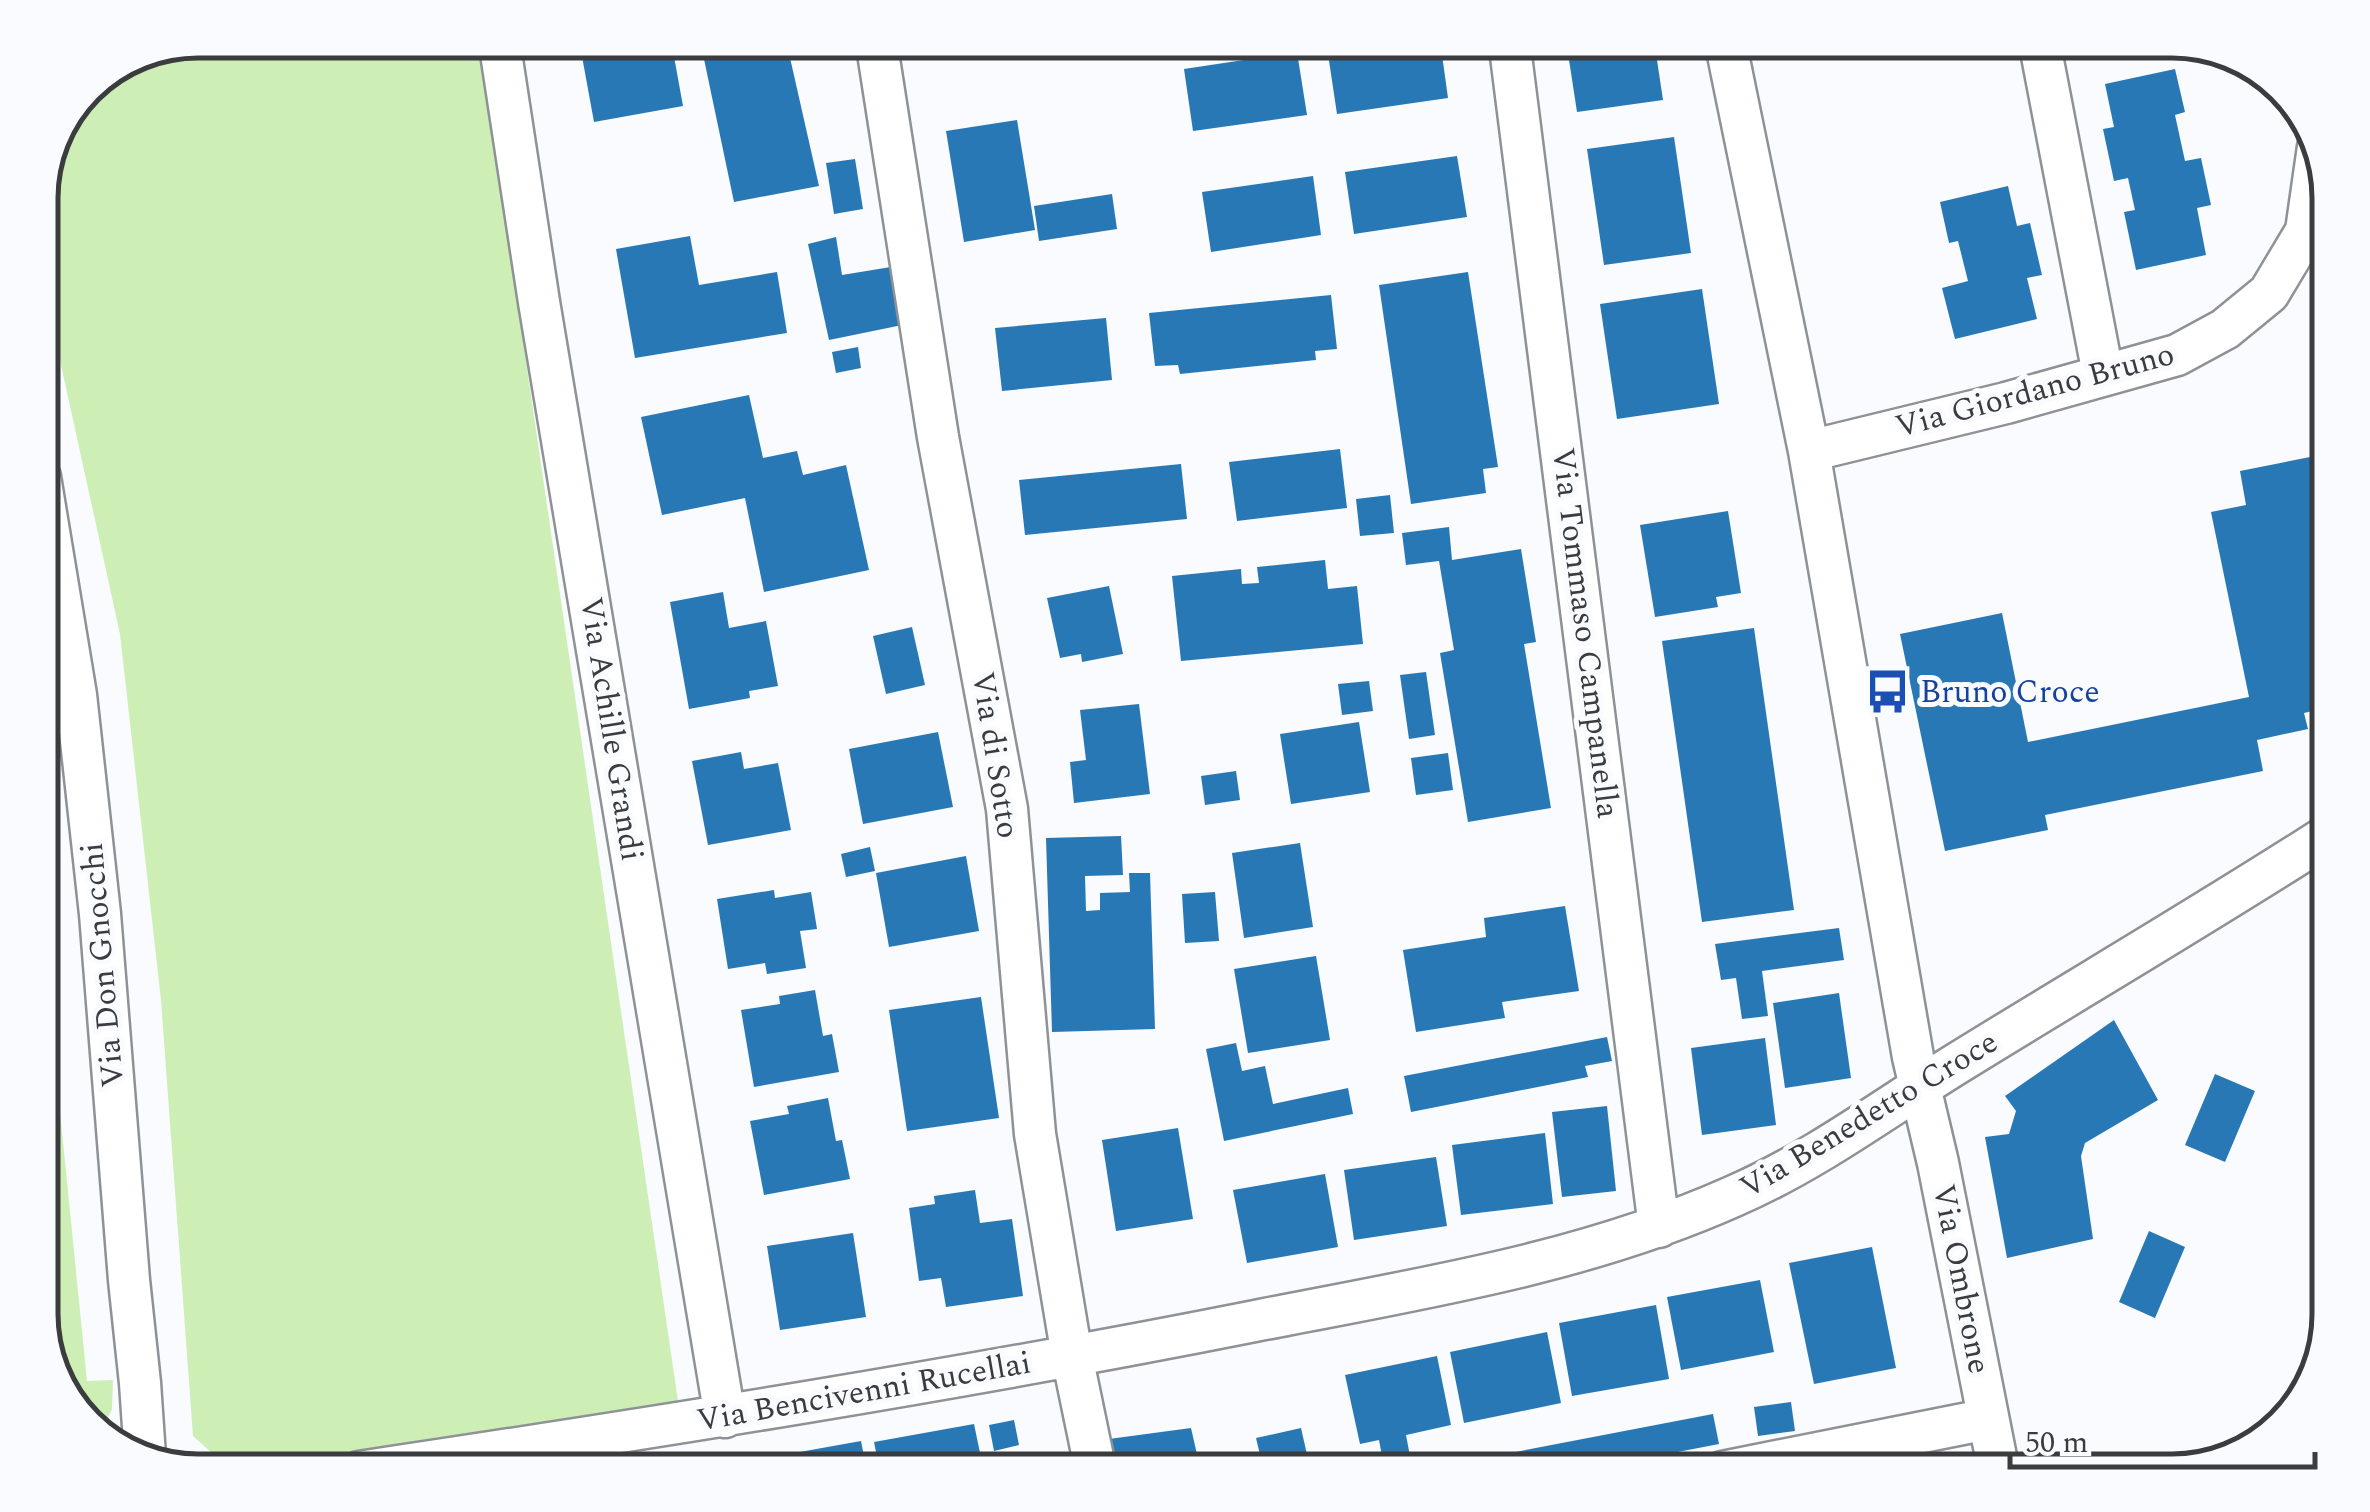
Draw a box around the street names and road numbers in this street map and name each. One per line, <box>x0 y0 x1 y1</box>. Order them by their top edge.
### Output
street label: Via Giordano Bruno <box>1890 330 2180 452</box>
street label: Via Tommaso Campanella <box>1538 445 1632 822</box>
street label: Via Achille Grandi <box>566 594 656 864</box>
street label: Via di Sotto <box>958 668 1032 842</box>
street label: Via Don Gnocchi <box>68 840 138 1090</box>
street label: Via Benedetto Croce <box>1730 1018 2008 1212</box>
street label: Via Ombrone <box>1919 1180 2003 1378</box>
street label: Via Bencivenni Rucellai <box>693 1338 1035 1446</box>

